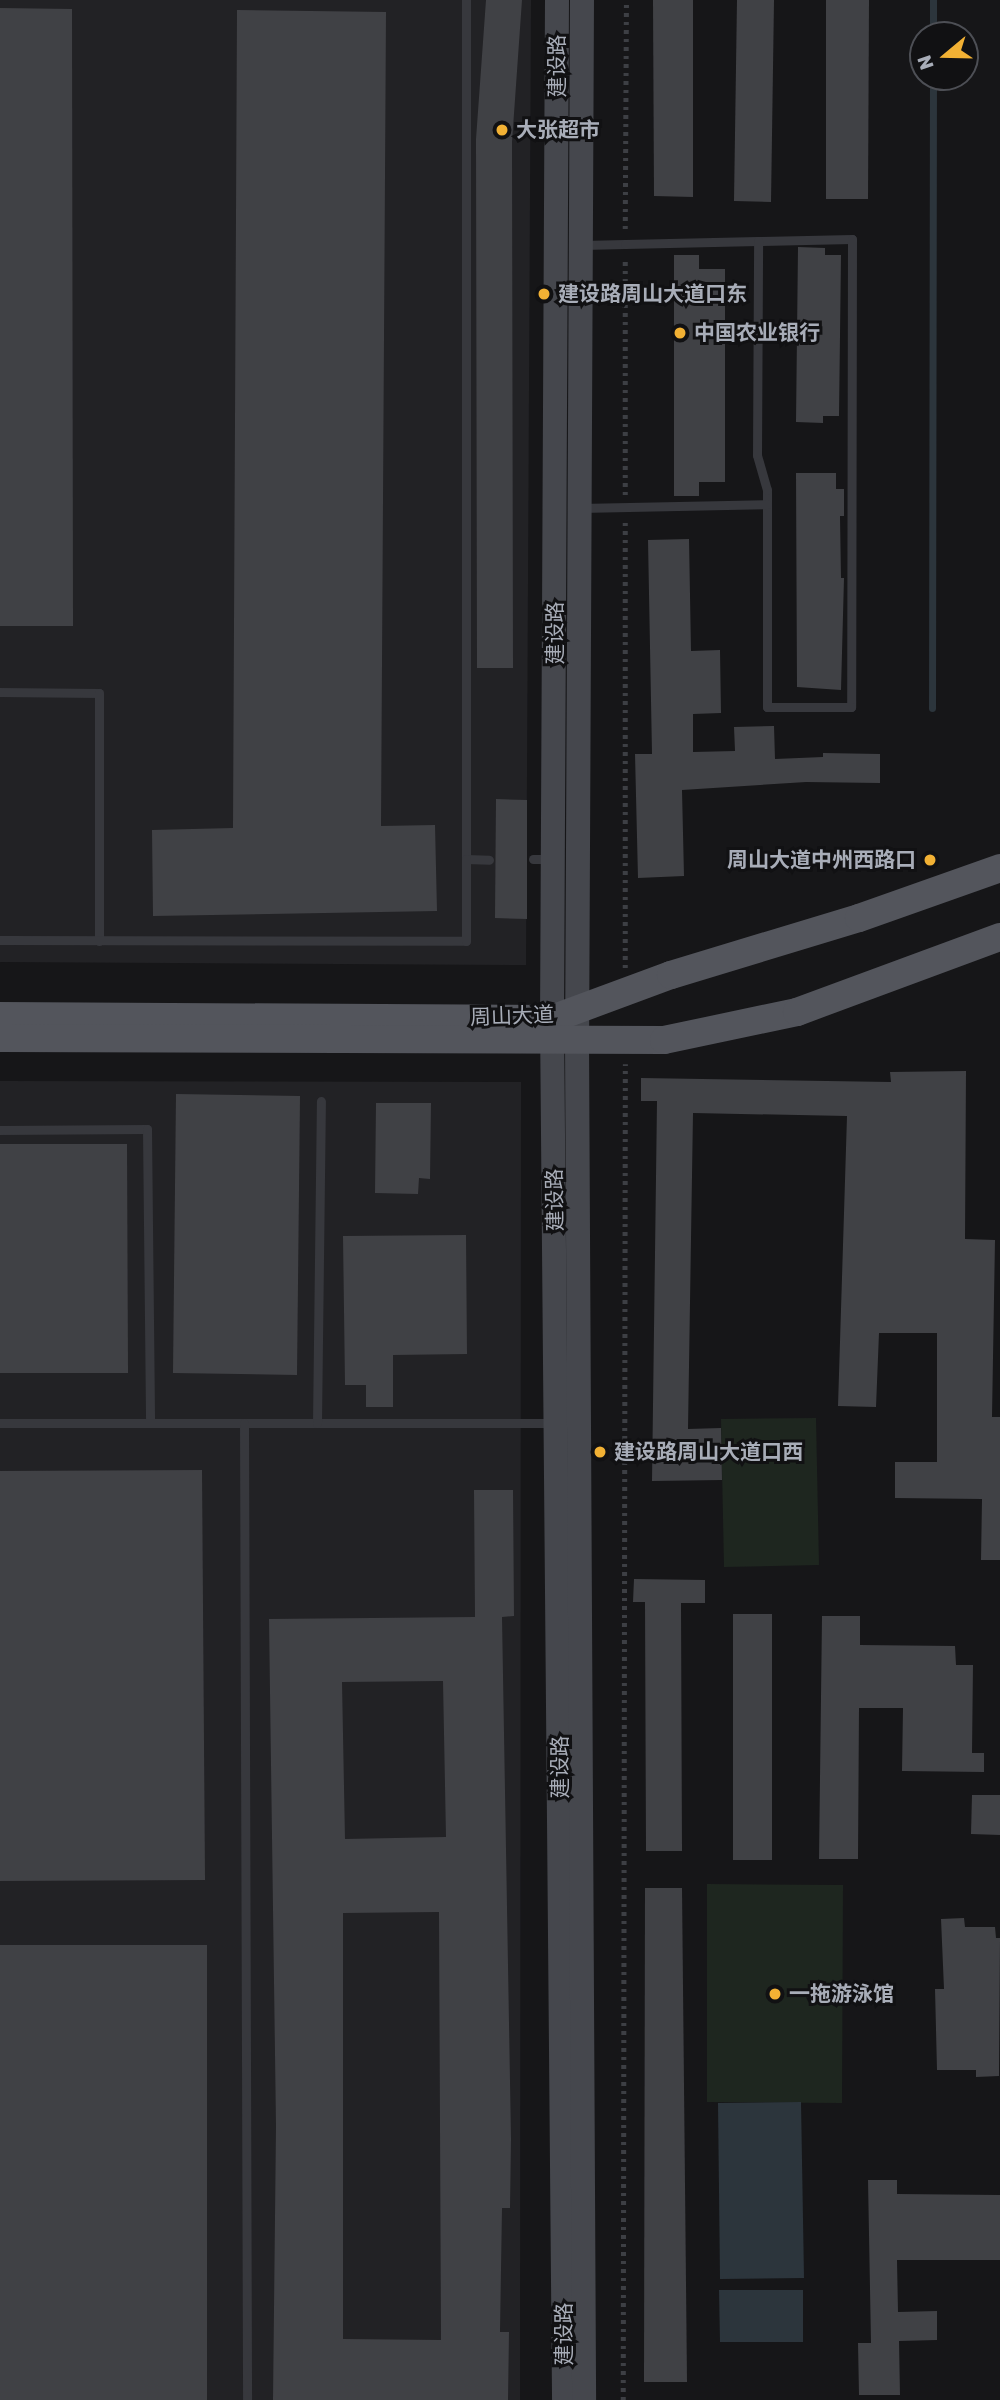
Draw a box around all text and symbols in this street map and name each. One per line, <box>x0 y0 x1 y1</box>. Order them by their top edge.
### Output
north arrow <box>909 21 979 91</box>
street label: 建设路 <box>544 35 570 97</box>
text: N <box>912 52 939 73</box>
place label: 大张超市 <box>516 117 600 143</box>
marker: 大张超市 <box>494 122 510 138</box>
place label: 建设路周山大道口东 <box>558 281 747 307</box>
marker: 建设路周山大道口东 <box>536 286 552 302</box>
place label: 中国农业银行 <box>694 320 820 346</box>
marker: 中国农业银行 <box>672 325 688 341</box>
street label: 建设路 <box>542 602 568 664</box>
place label: 周山大道中州西路口 <box>727 847 916 873</box>
marker: 周山大道中州西路口 <box>922 852 938 868</box>
street label: 周山大道 <box>470 1002 554 1030</box>
street label: 建设路 <box>542 1168 568 1232</box>
place label: 建设路周山大道口西 <box>614 1439 803 1465</box>
marker: 建设路周山大道口西 <box>592 1444 608 1460</box>
street label: 建设路 <box>547 1736 573 1798</box>
place label: 一拖游泳馆 <box>789 1981 894 2007</box>
marker: 一拖游泳馆 <box>767 1986 783 2002</box>
street label: 建设路 <box>551 2303 577 2365</box>

